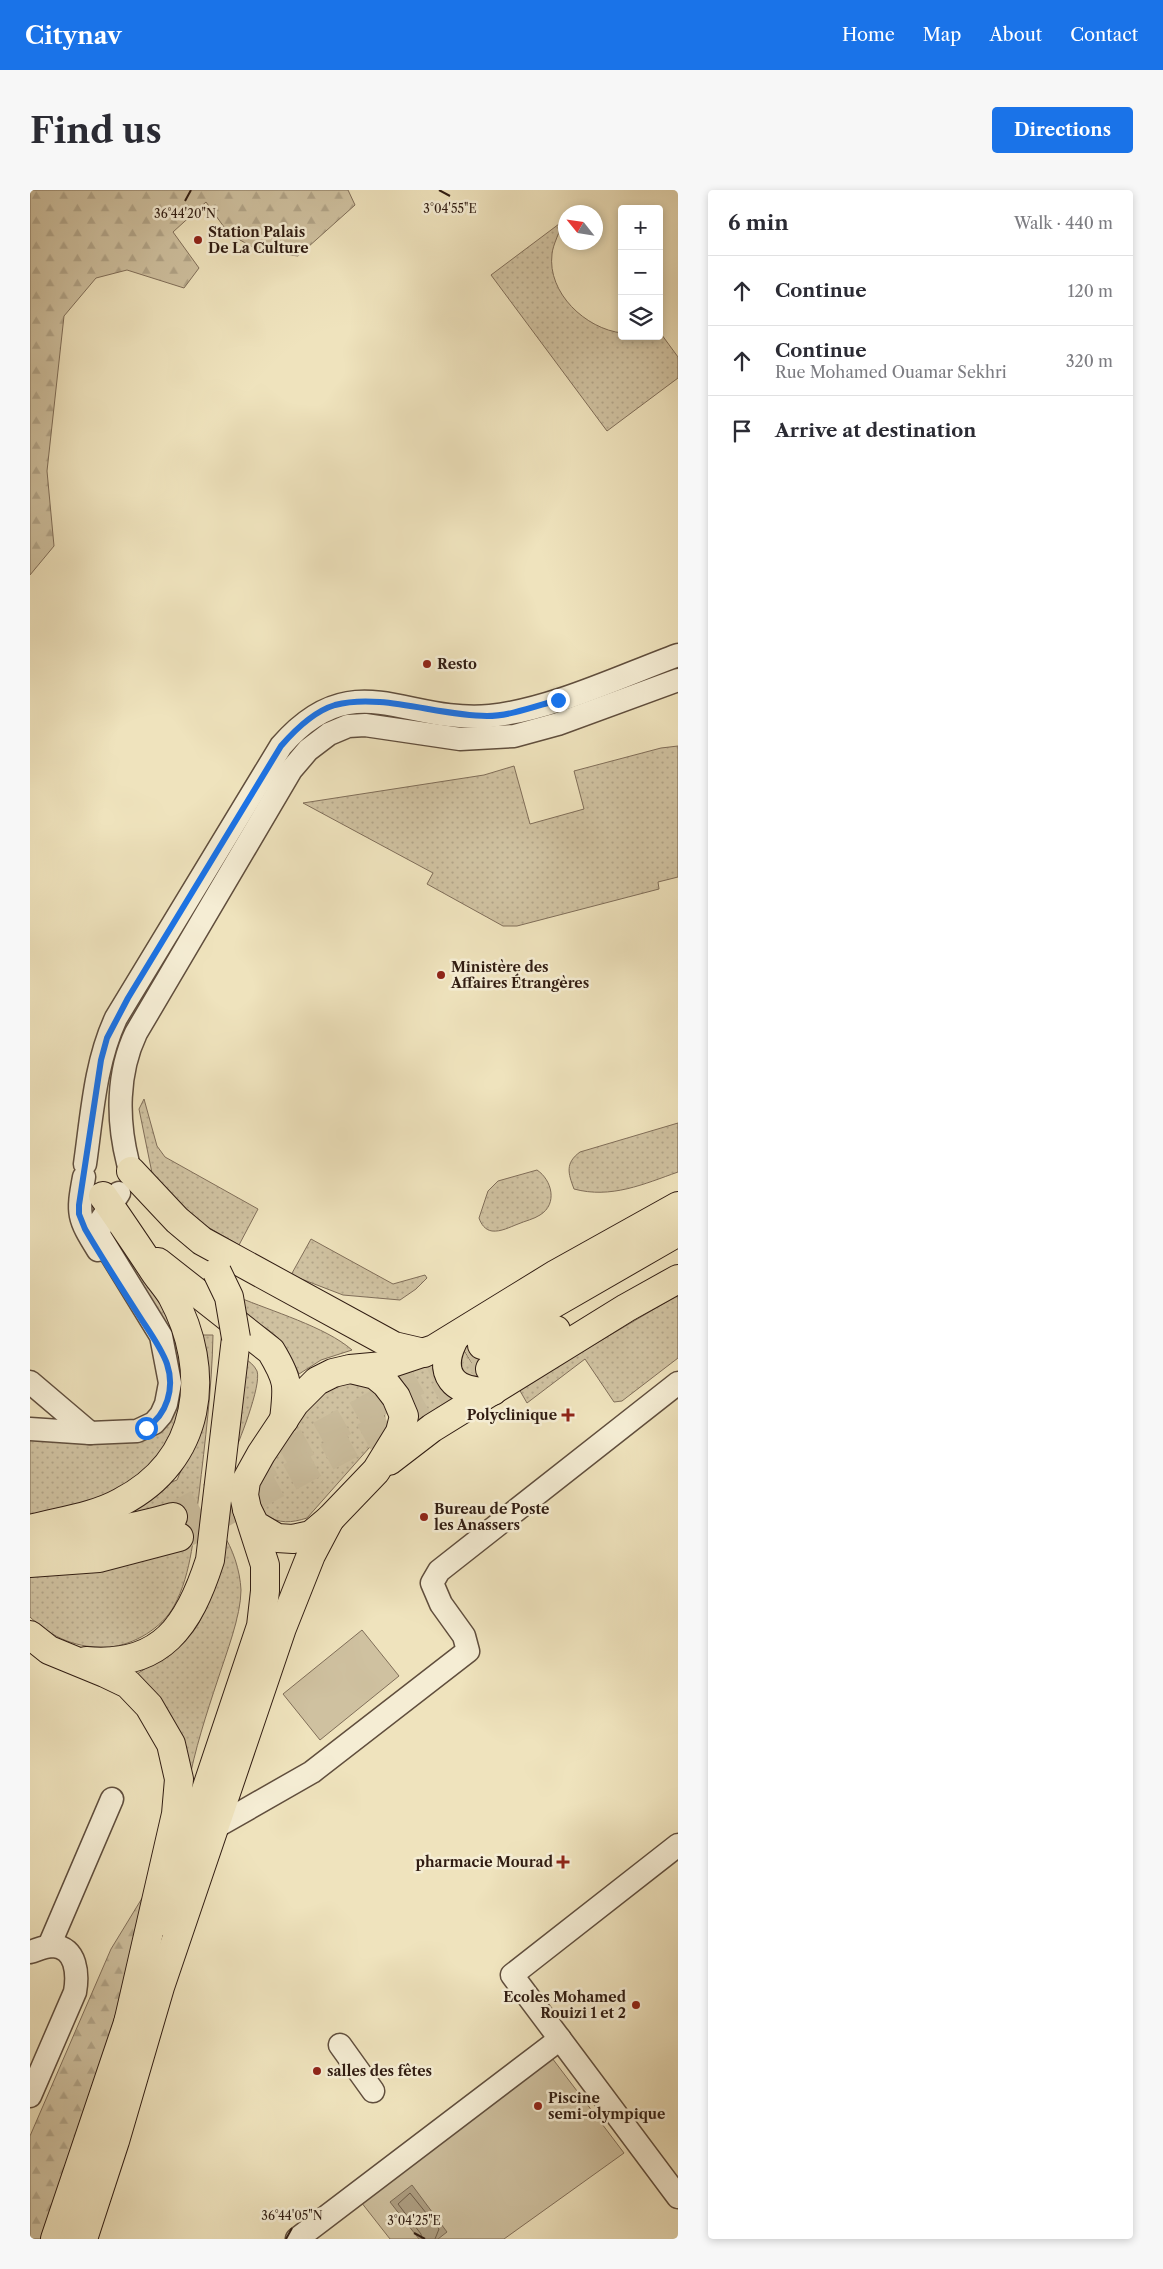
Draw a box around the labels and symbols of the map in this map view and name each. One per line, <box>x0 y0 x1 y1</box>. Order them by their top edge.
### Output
text: 3°04'55"E <box>423 201 477 216</box>
north arrow <box>558 205 603 250</box>
text: 36°44'20"N <box>154 206 216 221</box>
place label: Station Palais De La Culture <box>208 223 309 257</box>
marker: Station Palais De La Culture <box>192 234 204 246</box>
place label: Resto <box>437 655 477 673</box>
marker: Resto <box>421 658 433 670</box>
route end <box>547 689 570 712</box>
place label: Ministère des Affaires Étrangères <box>450 958 589 992</box>
marker: Ministère des Affaires Étrangères <box>435 969 447 981</box>
place label: Polyclinique <box>467 1406 557 1424</box>
marker: Polyclinique <box>561 1408 575 1422</box>
route start <box>135 1417 158 1440</box>
place label: Bureau de Poste les Anassers <box>434 1500 549 1534</box>
marker: Bureau de Poste les Anassers <box>418 1511 430 1523</box>
place label: pharmacie Mourad <box>416 1853 554 1871</box>
marker: pharmacie Mourad <box>557 1856 569 1868</box>
place label: Ecoles Mohamed Rouizi 1 et 2 <box>503 1988 627 2022</box>
marker: Ecoles Mohamed Rouizi 1 et 2 <box>630 1999 642 2011</box>
place label: salles des fêtes <box>327 2062 432 2080</box>
marker: salles des fêtes <box>311 2065 323 2077</box>
place label: Piscine semi-olympique <box>548 2089 665 2123</box>
marker: Piscine semi-olympique <box>532 2100 544 2112</box>
text: 36°44'05"N <box>261 2208 323 2223</box>
text: 3°04'25"E <box>387 2213 441 2228</box>

